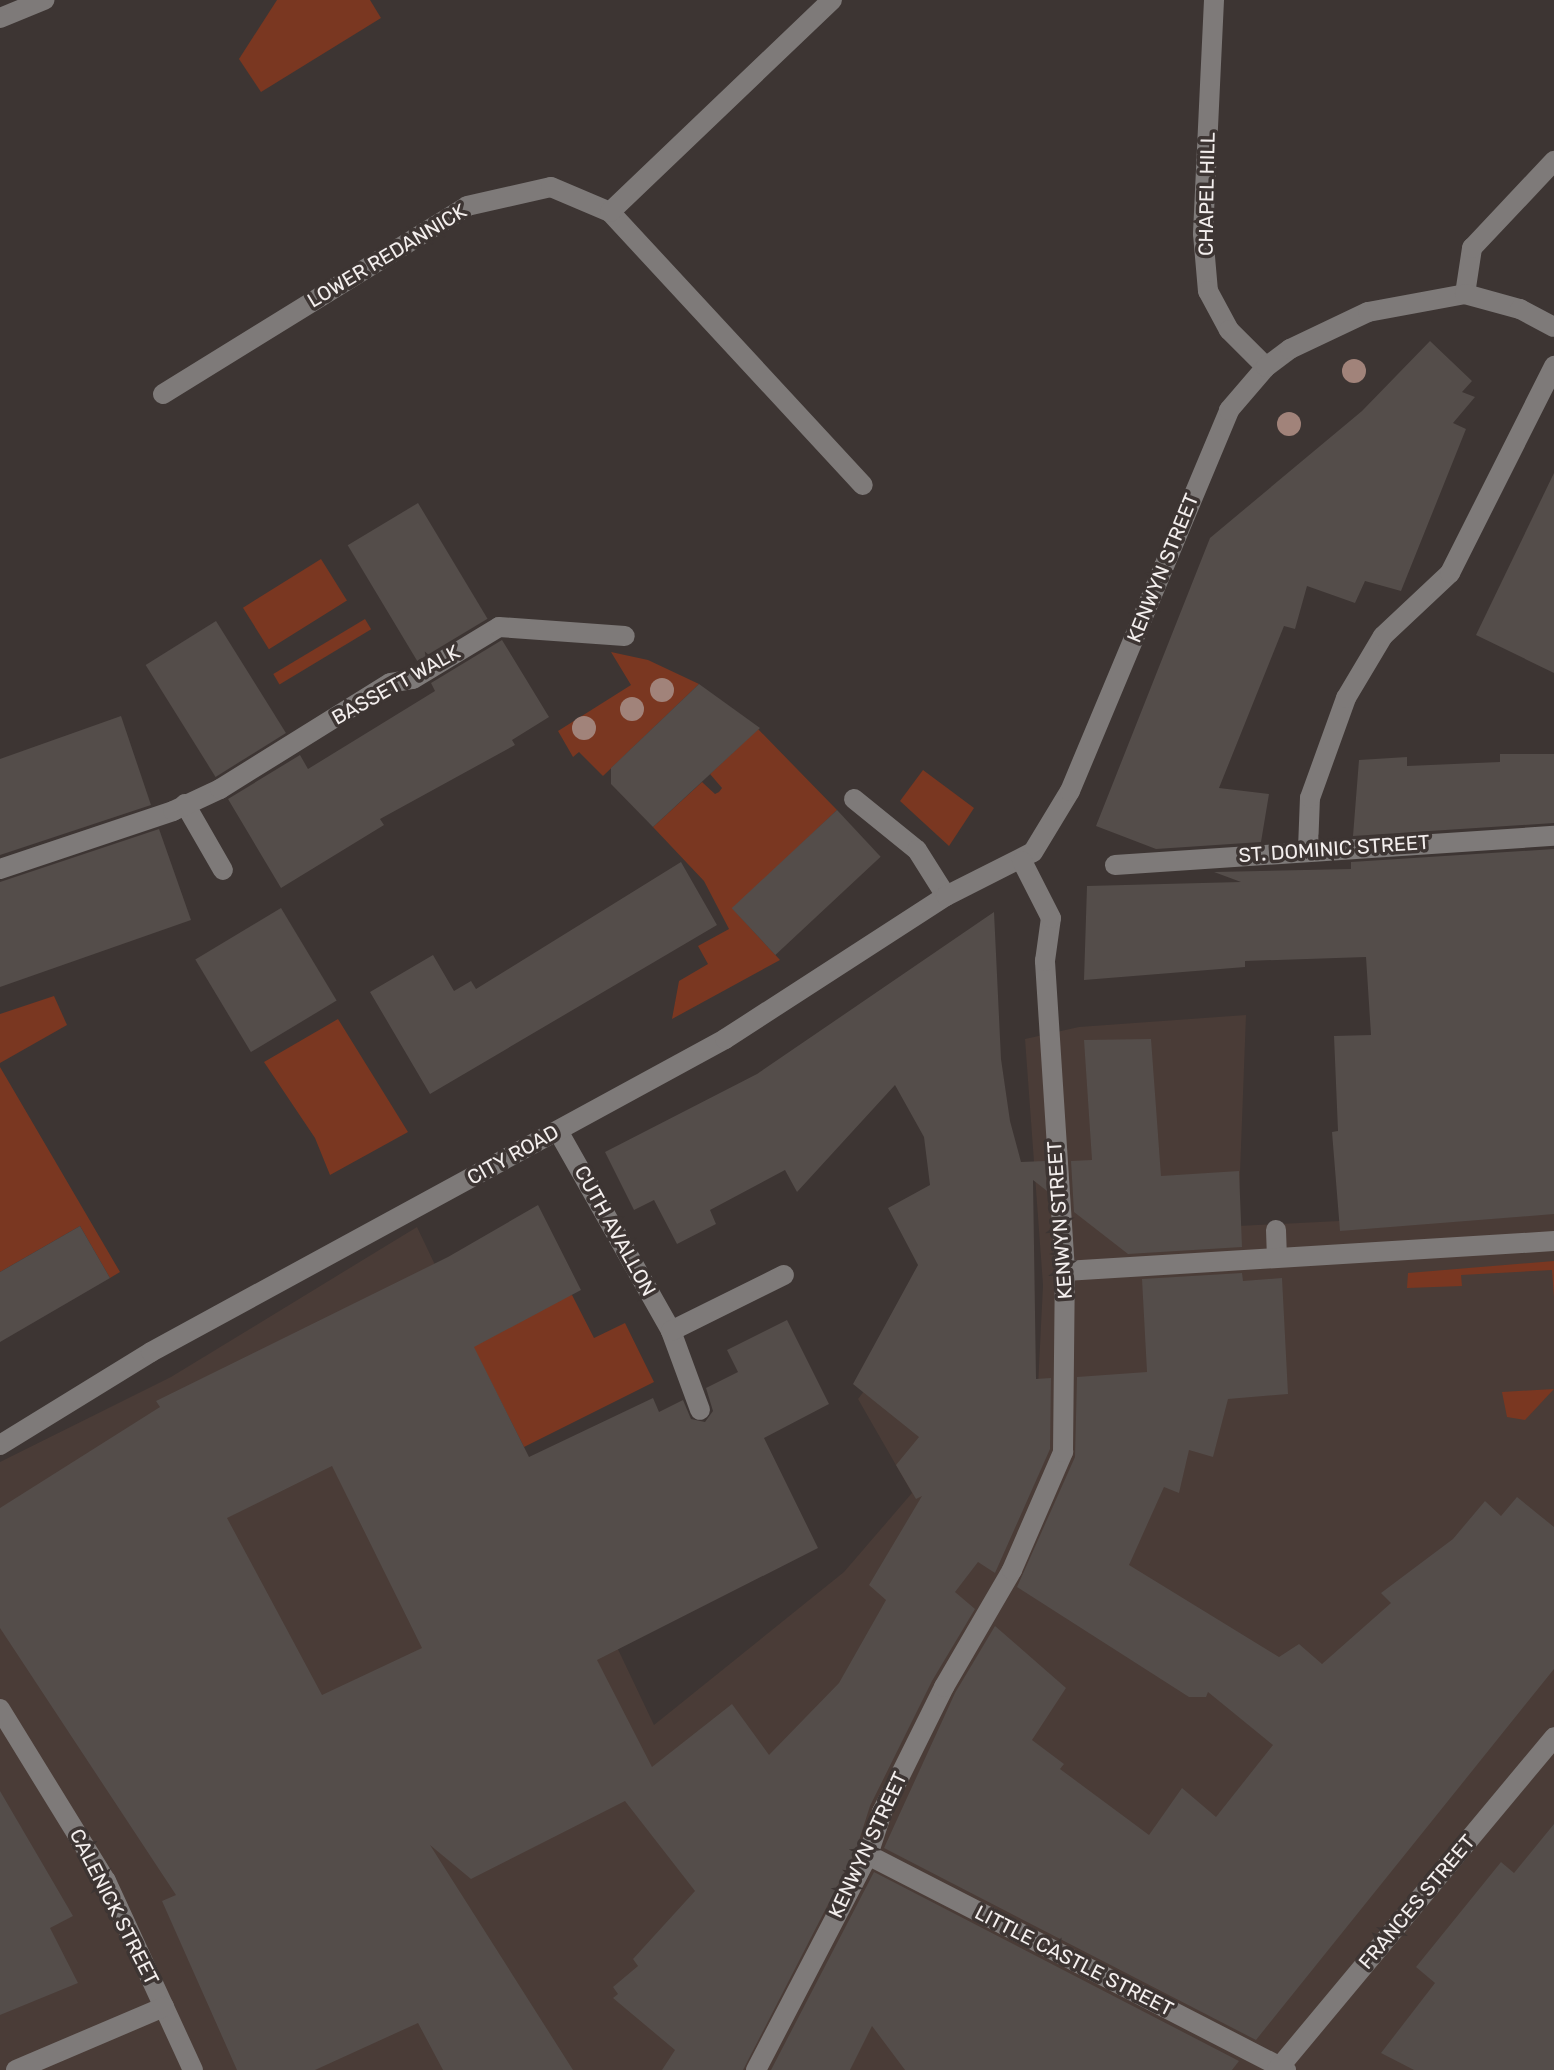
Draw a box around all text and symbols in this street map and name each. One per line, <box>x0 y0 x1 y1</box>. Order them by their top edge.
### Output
street label: CHAPEL HILL <box>1194 132 1220 256</box>
street label: LOWER REDANNICK <box>303 199 471 313</box>
street label: KENWYN STREET <box>1122 490 1204 646</box>
street label: BASSETT WALK <box>327 640 465 730</box>
street label: ST. DOMINIC STREET <box>1238 830 1430 868</box>
street label: CITY ROAD <box>463 1120 563 1190</box>
street label: KENWYN STREET <box>1042 1140 1078 1300</box>
street label: CUTH AVALLON <box>569 1161 661 1301</box>
street label: KENWYN STREET <box>824 1768 912 1922</box>
street label: CALENICK STREET <box>64 1825 164 1989</box>
street label: FRANCES STREET <box>1354 1830 1480 1974</box>
street label: LITTLE CASTLE STREET <box>971 1900 1177 2022</box>

